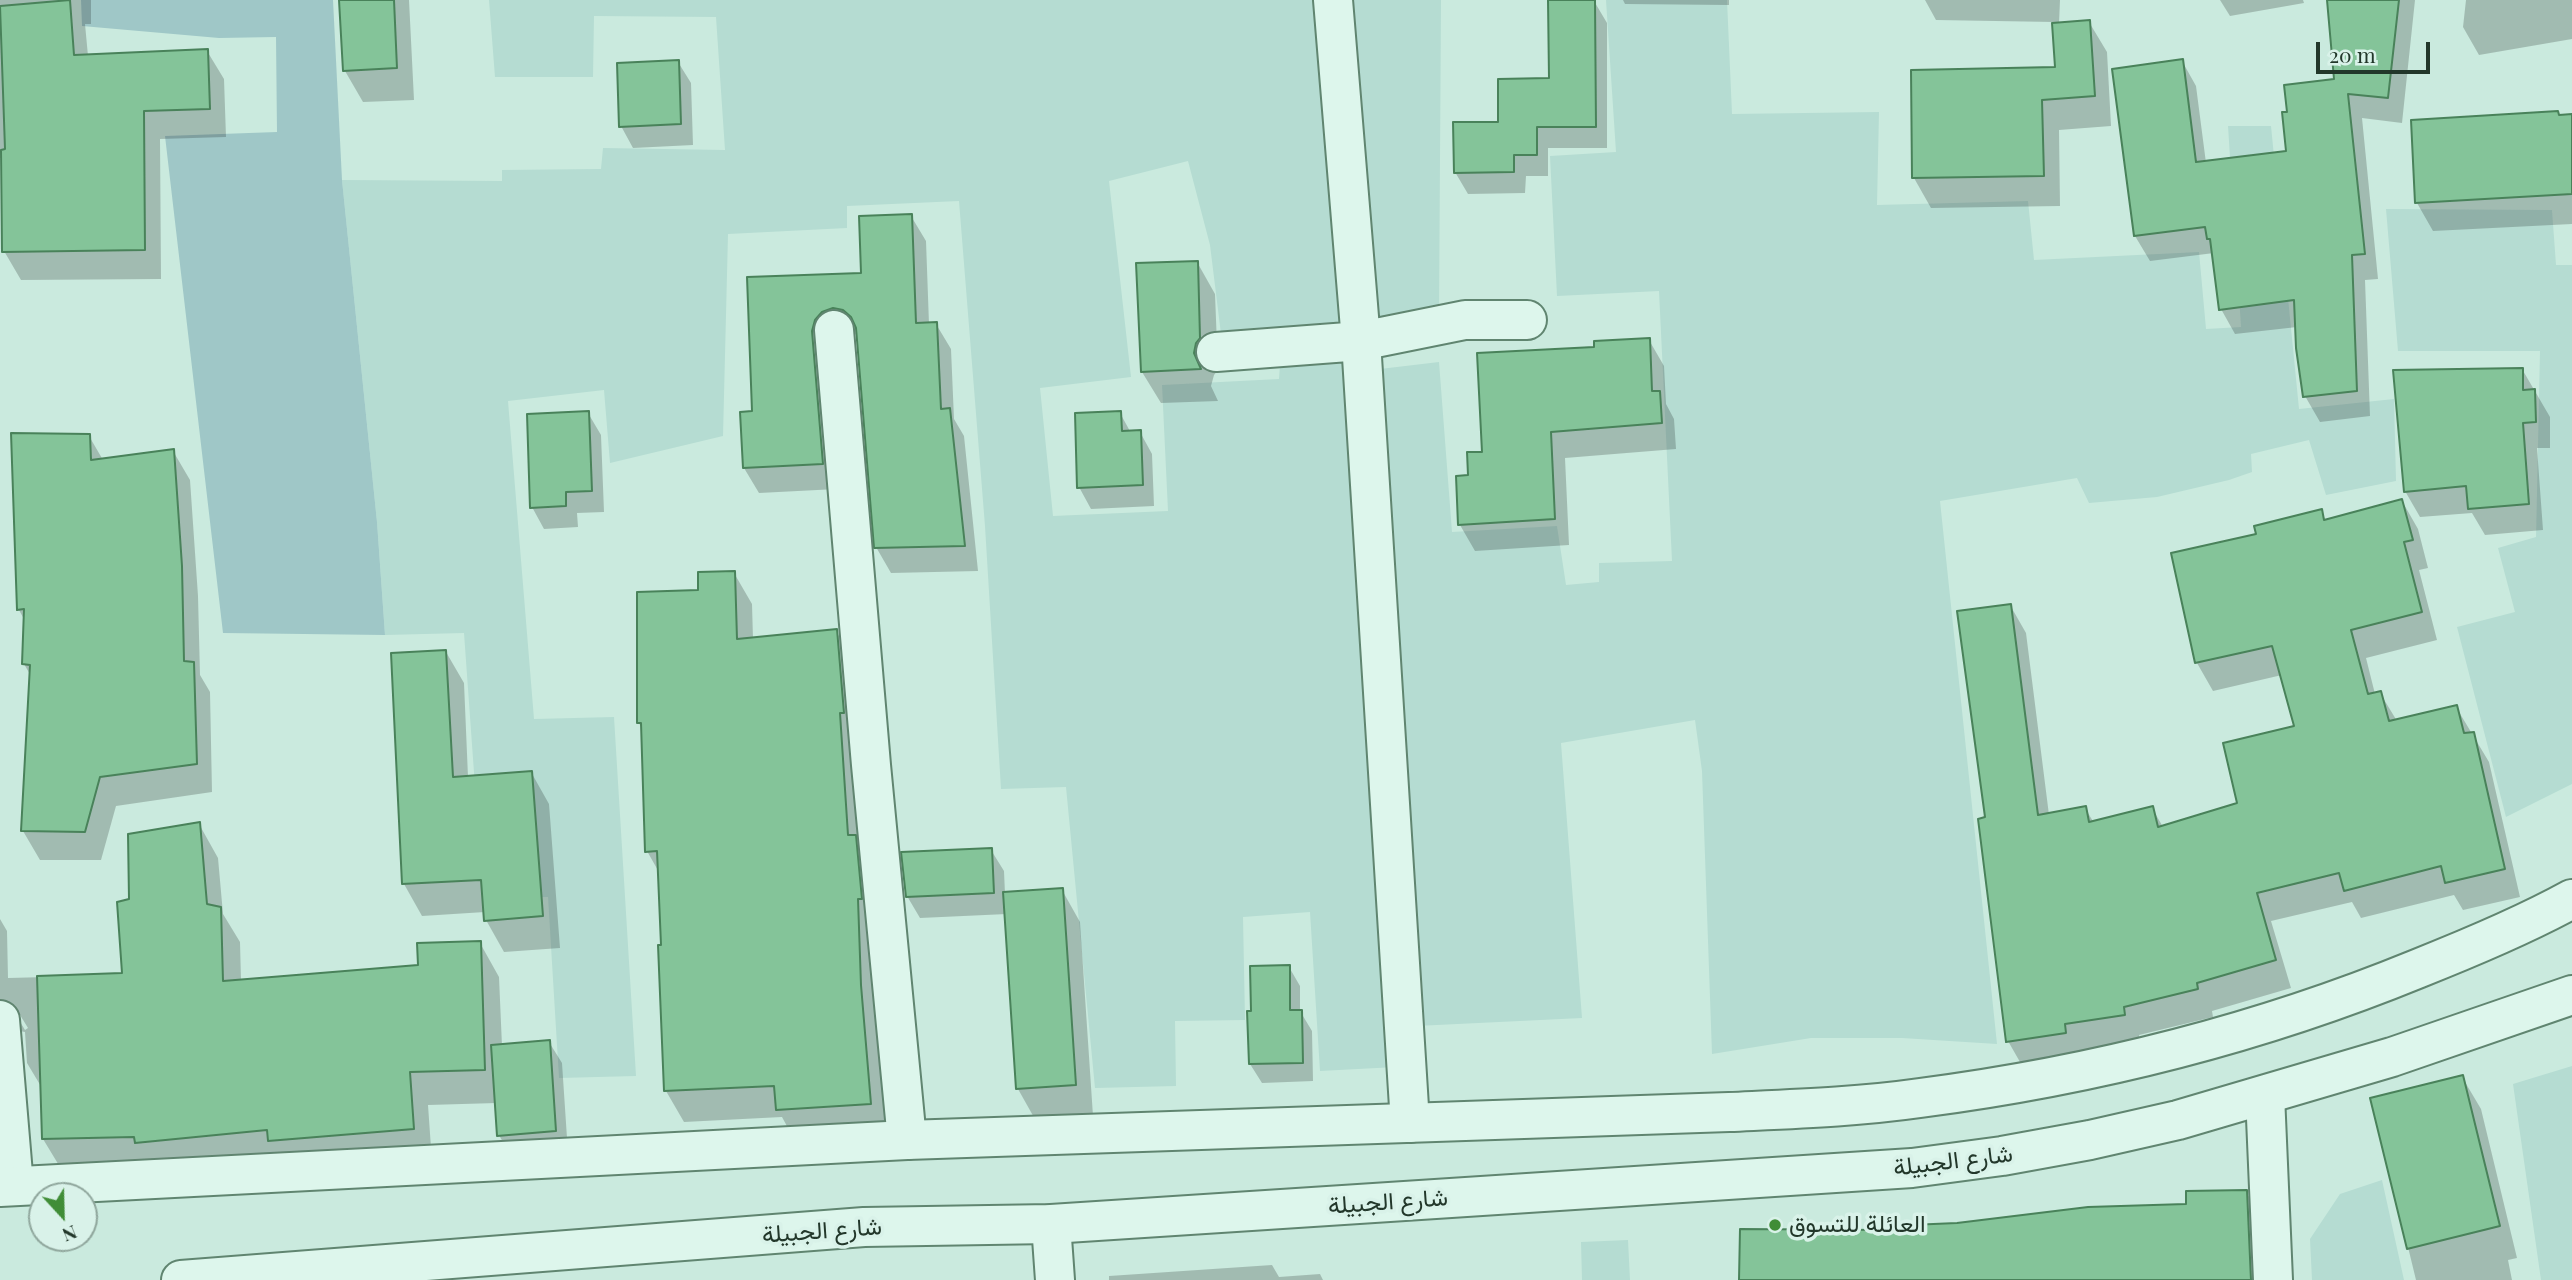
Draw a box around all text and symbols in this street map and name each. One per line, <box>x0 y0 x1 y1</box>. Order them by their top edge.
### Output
scale bar <box>2320 28 2434 72</box>
text: 20 m <box>2329 40 2376 68</box>
street label: شارع الجبيلة <box>1892 1139 2014 1183</box>
north arrow <box>28 1182 98 1252</box>
street label: شارع الجبيلة <box>1327 1183 1449 1221</box>
place label: العائلة للتسوق <box>1789 1211 1926 1239</box>
street label: شارع الجبيلة <box>761 1212 883 1250</box>
marker: العائلة للتسوق <box>1767 1217 1783 1233</box>
text: N <box>59 1220 81 1249</box>

